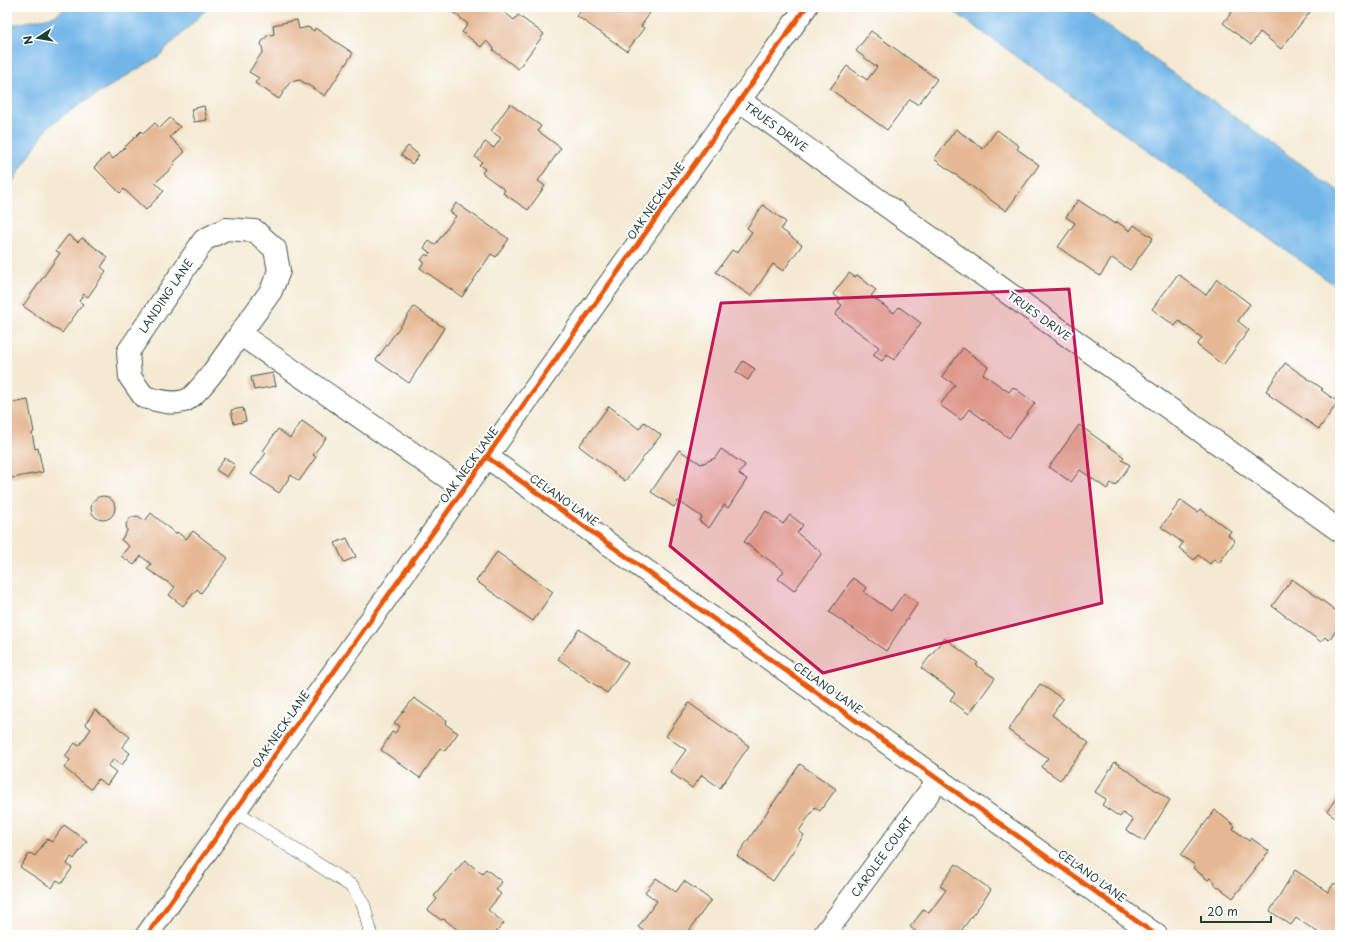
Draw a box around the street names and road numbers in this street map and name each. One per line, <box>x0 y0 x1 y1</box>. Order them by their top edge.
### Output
street label: TRUES DRIVE <box>741 98 812 156</box>
street label: OAK NECK LANE <box>622 158 689 243</box>
street label: LANDING LANE <box>134 255 197 336</box>
street label: TRUES DRIVE <box>1004 287 1075 345</box>
street label: OAK NECK LANE <box>435 423 502 507</box>
street label: CELANO LANE <box>526 469 602 530</box>
street label: CELANO LANE <box>790 657 866 718</box>
street label: OAK NECK LANE <box>247 686 314 771</box>
street label: CAROLEE COURT <box>847 813 917 900</box>
street label: CELANO LANE <box>1055 845 1130 906</box>

